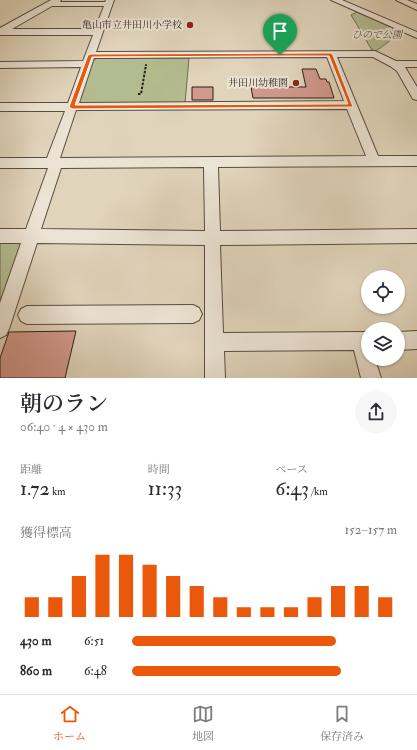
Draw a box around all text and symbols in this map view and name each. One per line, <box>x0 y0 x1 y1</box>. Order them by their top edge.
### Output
pin <box>263 14 297 55</box>
place label: 亀山市立井田川小学校 <box>82 19 182 31</box>
marker: 亀山市立井田川小学校 <box>185 20 195 30</box>
icon: arrive <box>269 20 291 42</box>
park label: ひので公園 <box>352 29 404 41</box>
place label: 井田川幼稚園 <box>228 77 288 89</box>
marker: 井田川幼稚園 <box>291 78 301 88</box>
map controls <box>361 270 405 366</box>
button: locate <box>361 270 405 314</box>
button: layers <box>361 322 405 366</box>
text: 朝のラン <box>20 390 108 418</box>
button: share <box>355 391 397 433</box>
text: 06:40 · 4 × 430 m <box>20 419 108 435</box>
text: 距離 <box>20 463 42 476</box>
text: 時間 <box>148 463 170 476</box>
text: ペース <box>275 463 308 476</box>
text: 1.72 <box>20 476 50 501</box>
text: 11:33 <box>148 476 182 501</box>
text: 6:43 <box>275 476 309 501</box>
text: km <box>50 485 66 498</box>
text: /km <box>309 485 328 498</box>
text: 152–157 m <box>344 522 397 538</box>
text: 獲得標高 <box>20 525 72 541</box>
text: 430 m <box>20 633 51 649</box>
text: 6:51 <box>84 633 104 649</box>
text: 860 m <box>20 663 52 679</box>
text: 6:48 <box>84 663 107 679</box>
tab: ホーム <box>53 703 86 743</box>
tab: 地図 <box>192 703 214 743</box>
tab: 保存済み <box>320 703 364 743</box>

